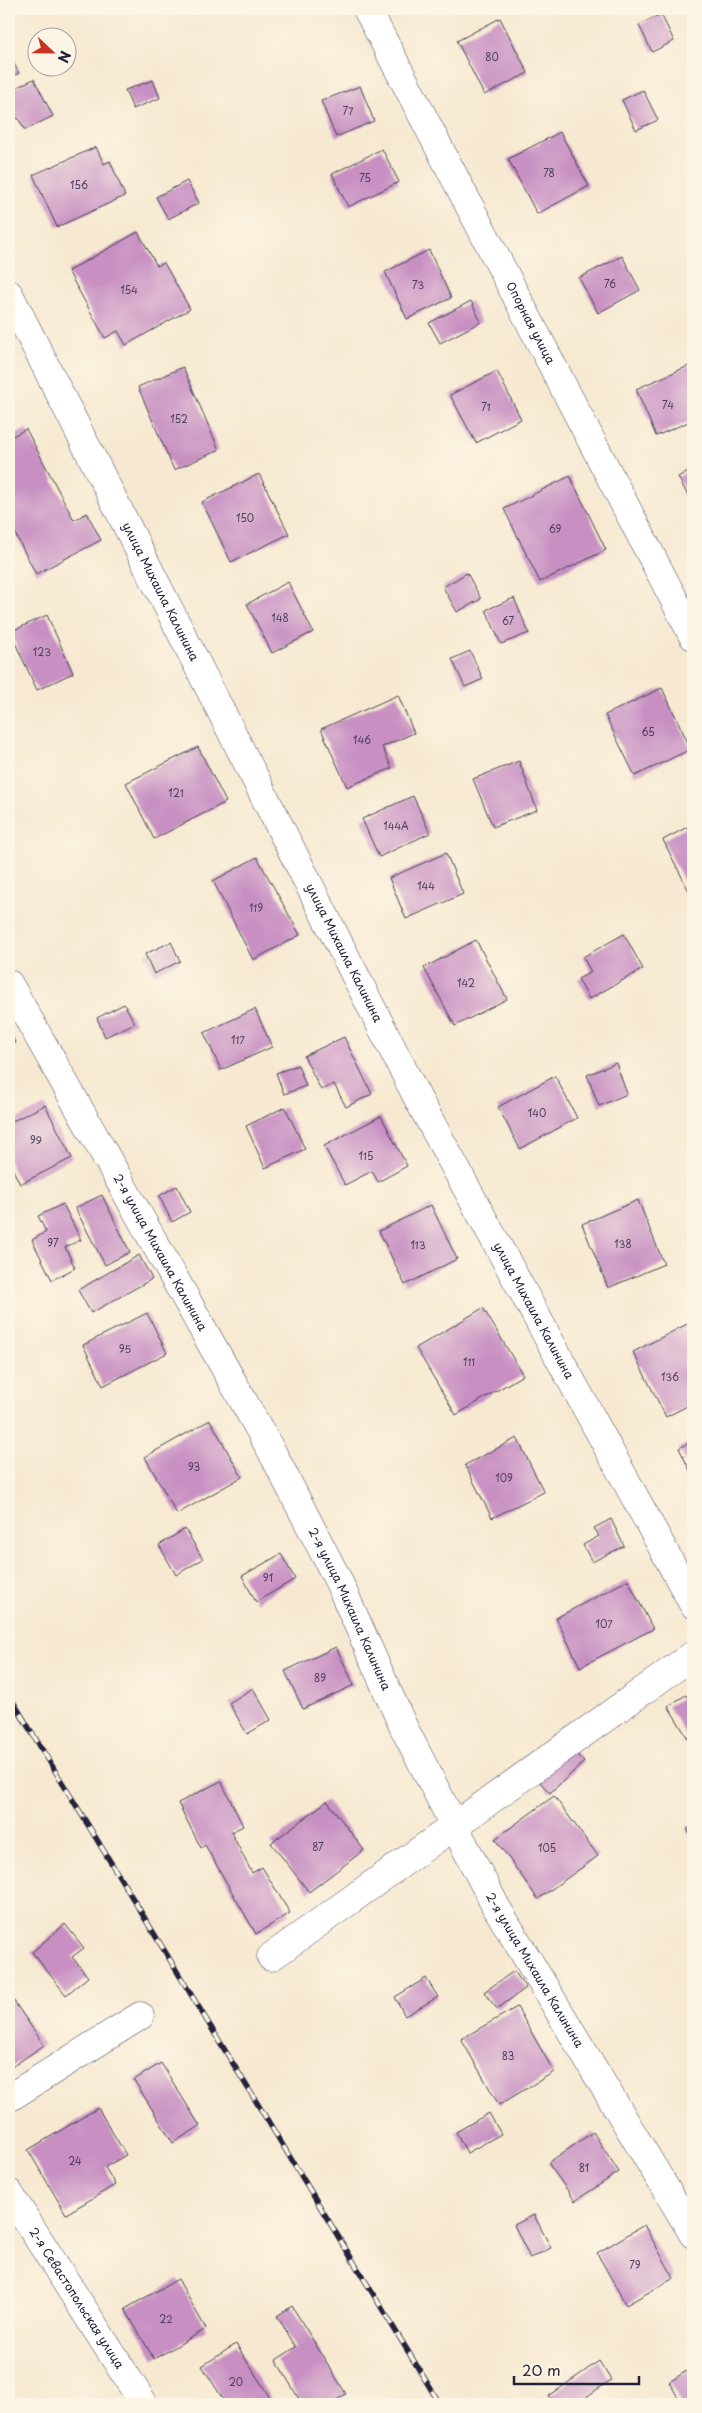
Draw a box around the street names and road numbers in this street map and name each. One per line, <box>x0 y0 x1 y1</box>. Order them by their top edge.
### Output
street label: Опорная улица <box>502 278 560 368</box>
street label: улица Михаила Калинина <box>118 519 204 664</box>
street label: улица Михаила Калинина <box>302 880 388 1025</box>
street label: 2-я улица Михаила Калинина <box>109 1170 212 1334</box>
street label: улица Михаила Калинина <box>490 1238 579 1382</box>
street label: 2-я улица Михаила Калинина <box>304 1524 396 1693</box>
street label: 2-я улица Михаила Калинина <box>482 1889 589 2051</box>
street label: 2-я Севастопольская улица <box>25 2223 129 2372</box>

